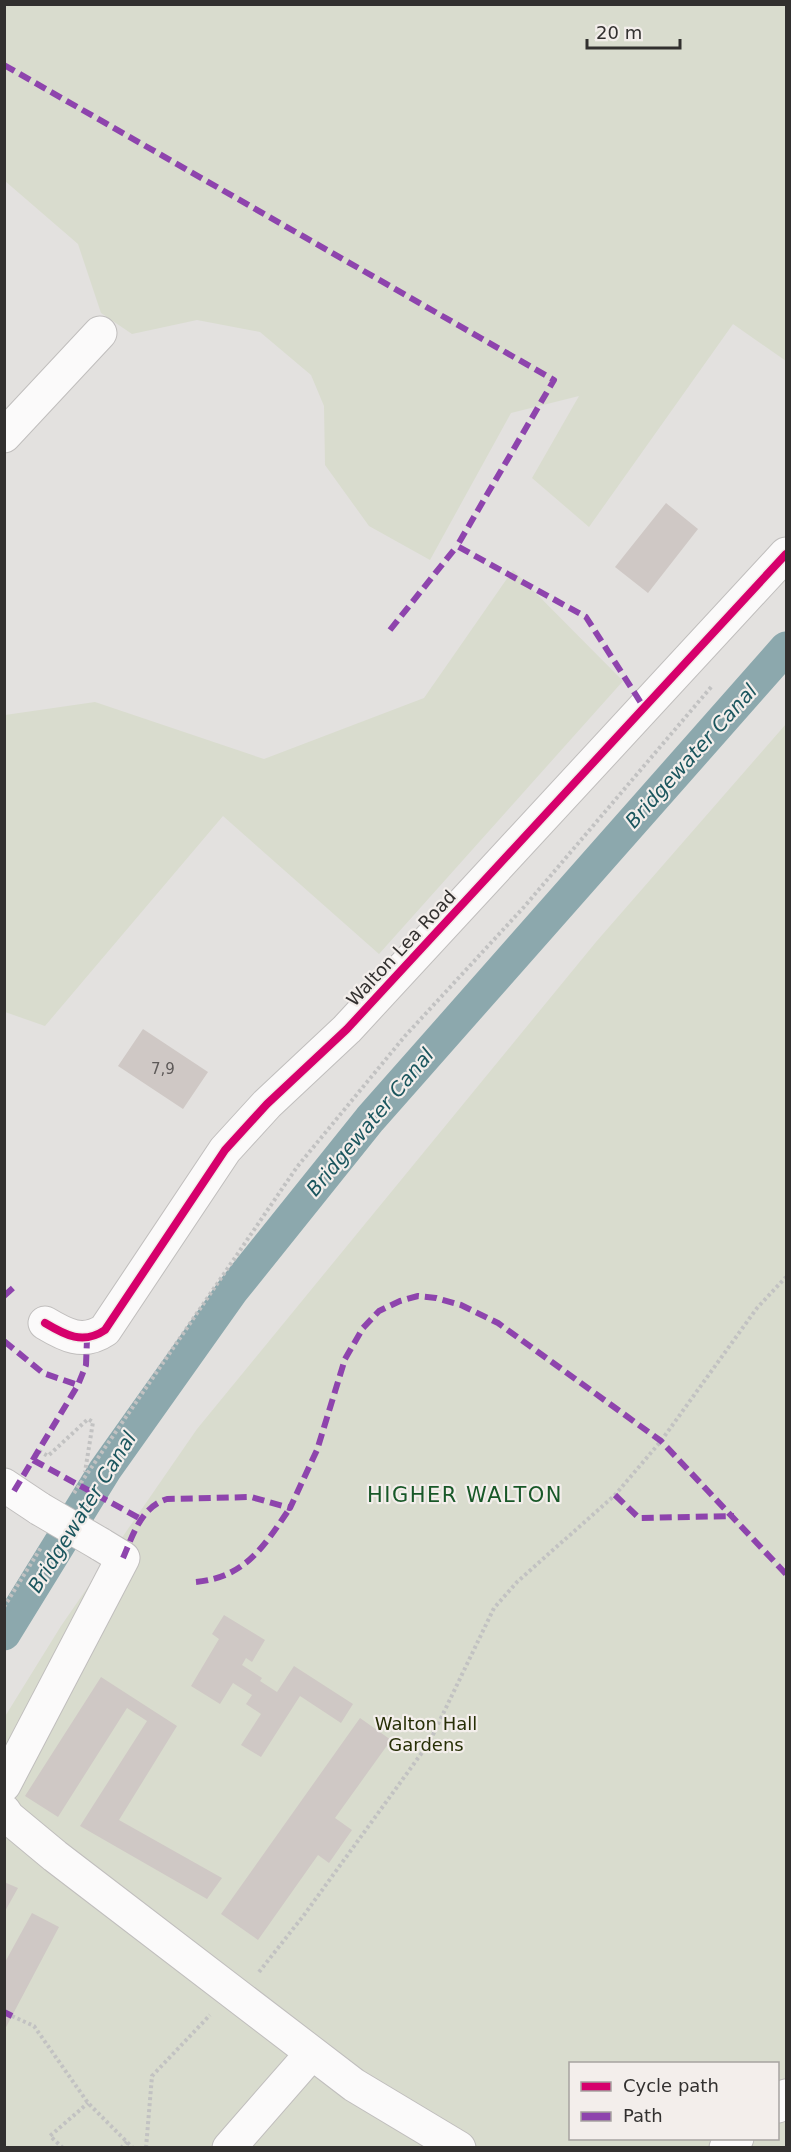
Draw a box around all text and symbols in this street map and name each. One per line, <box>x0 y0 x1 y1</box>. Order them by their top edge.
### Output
scale bar <box>587 12 680 50</box>
text: 20 m <box>596 22 642 43</box>
water label: Bridgewater Canal <box>620 679 762 833</box>
street label: Walton Lea Road <box>342 886 460 1010</box>
water label: Bridgewater Canal <box>301 1043 439 1201</box>
house number: 7,9 <box>151 1060 175 1078</box>
water label: Bridgewater Canal <box>23 1427 141 1597</box>
district label: HIGHER WALTON <box>367 1483 563 1507</box>
park label: Walton Hall Gardens <box>375 1713 477 1755</box>
legend <box>569 2062 779 2140</box>
text: Cycle path <box>623 2075 719 2096</box>
text: Path <box>623 2105 663 2126</box>

